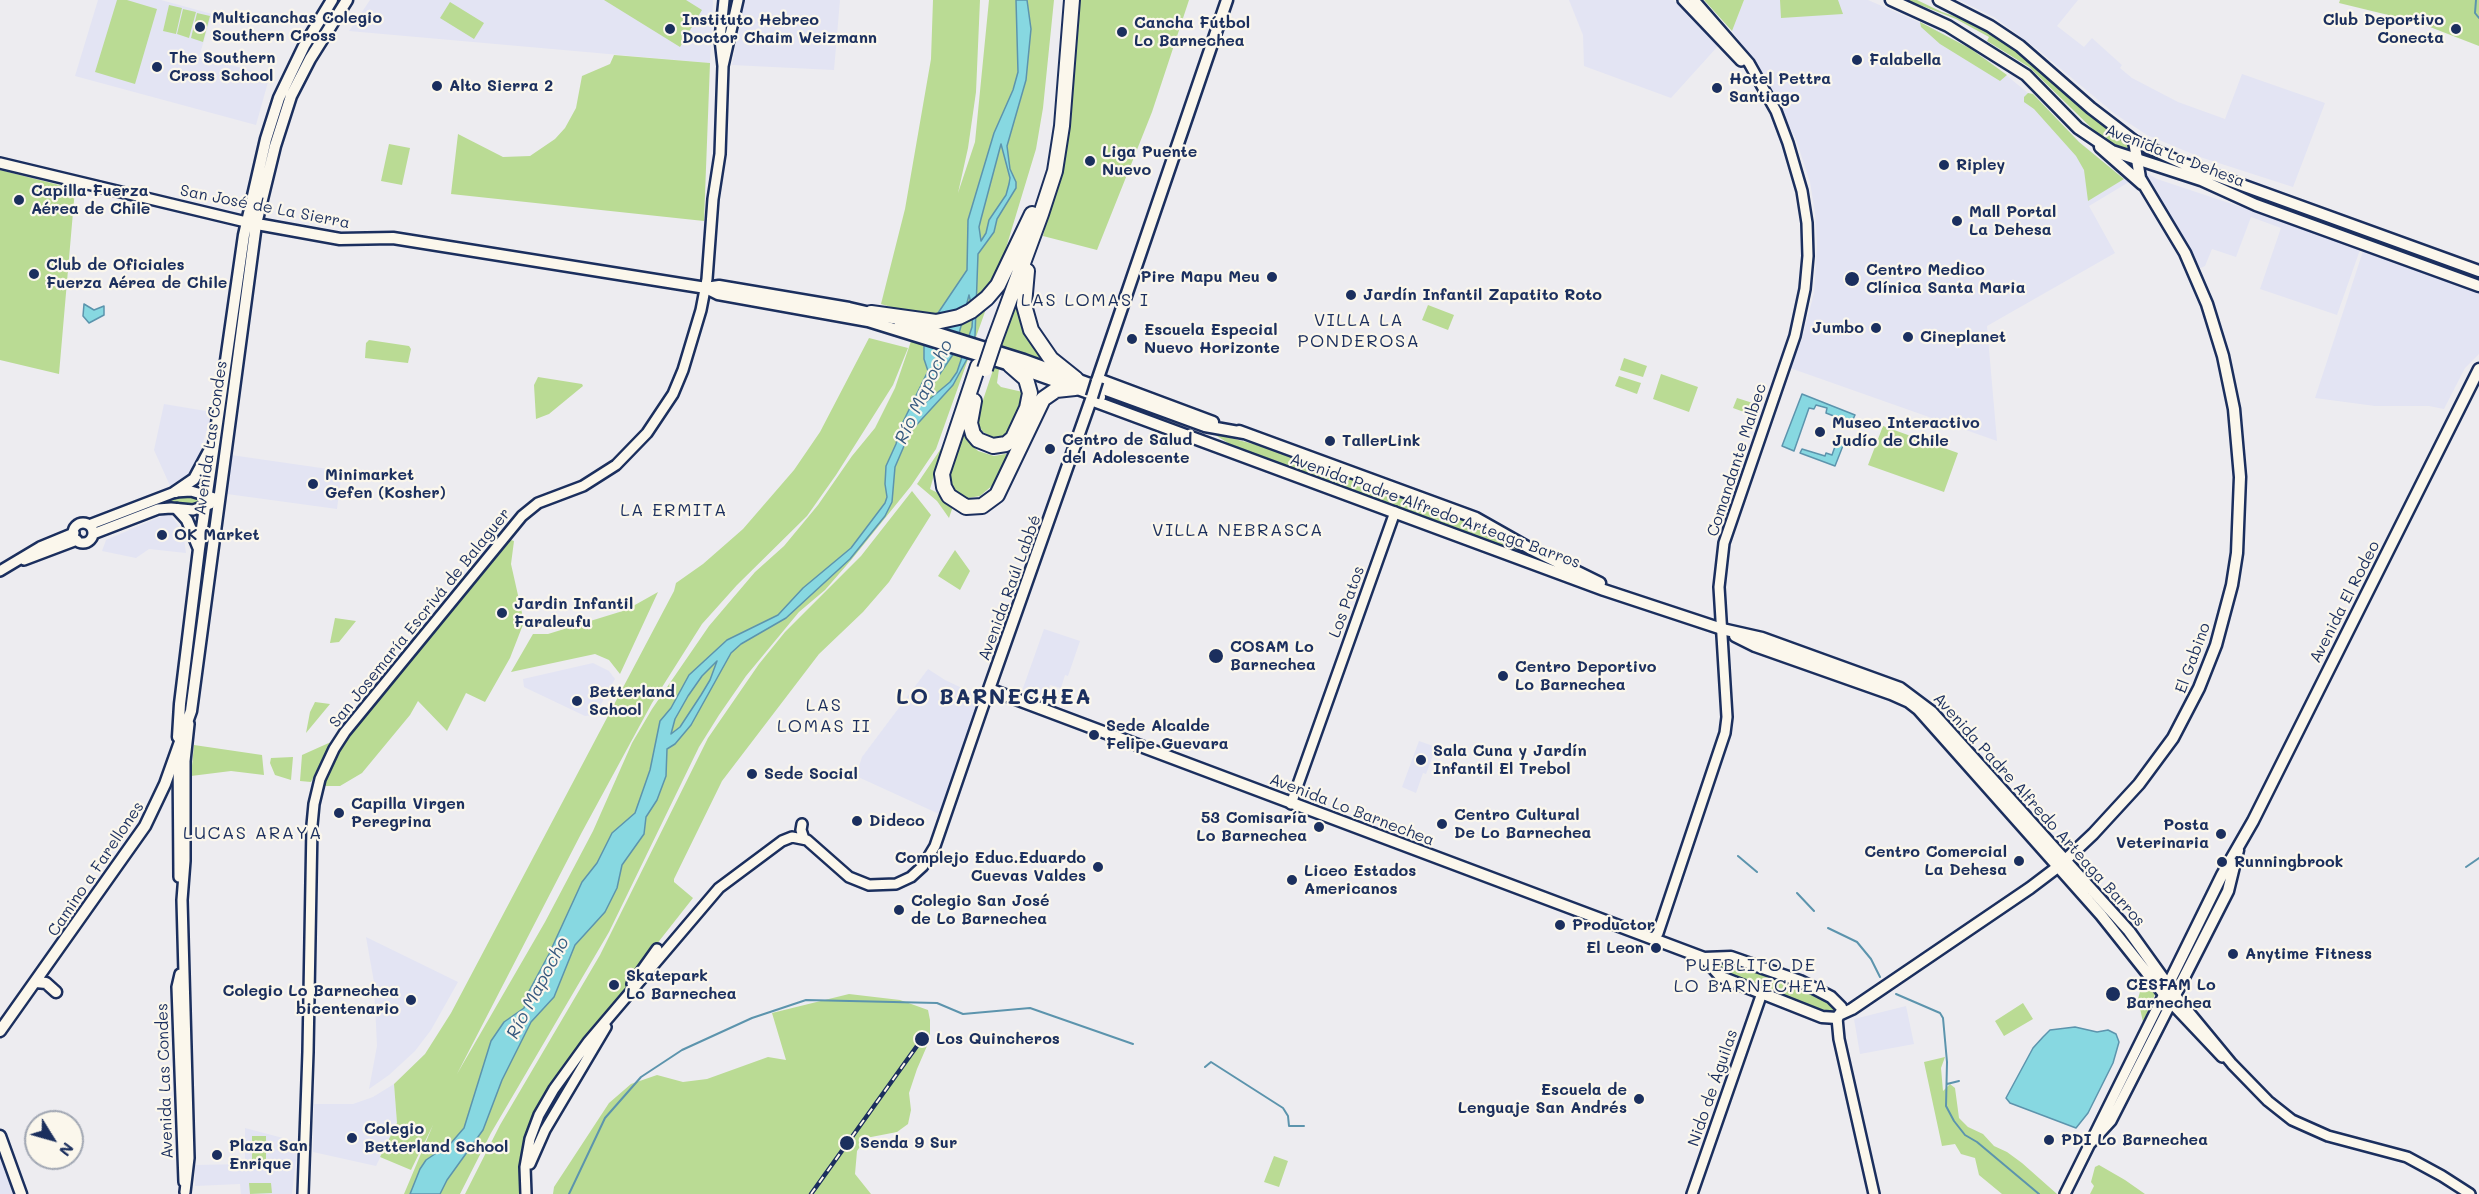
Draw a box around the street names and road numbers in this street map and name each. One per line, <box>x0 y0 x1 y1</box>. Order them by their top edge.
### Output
street label: Avenida La Dehesa <box>2103 121 2247 191</box>
street label: San José de La Sierra <box>178 181 352 233</box>
street label: Avenida Las Condes <box>191 360 231 516</box>
street label: Comandante Malbec <box>1703 381 1771 539</box>
street label: Avenida Padre Alfredo Arteaga Barros <box>1287 449 1583 573</box>
street label: San Josemaría Escrivá de Balaguer <box>325 504 515 732</box>
street label: Avenida Raúl Labbé <box>975 513 1045 663</box>
street label: Avenida El Rodeo <box>2306 538 2384 666</box>
street label: Los Patos <box>1325 564 1369 640</box>
street label: El Gabino <box>2171 620 2215 696</box>
street label: Avenida Padre Alfredo Arteaga Barros <box>1929 689 2149 931</box>
street label: Avenida Lo Barnechea <box>1267 770 1437 850</box>
street label: Camino a Farellones <box>44 798 148 940</box>
street label: Avenida Las Condes <box>153 1003 177 1159</box>
street label: Nido de Águilas <box>1684 1027 1742 1149</box>

